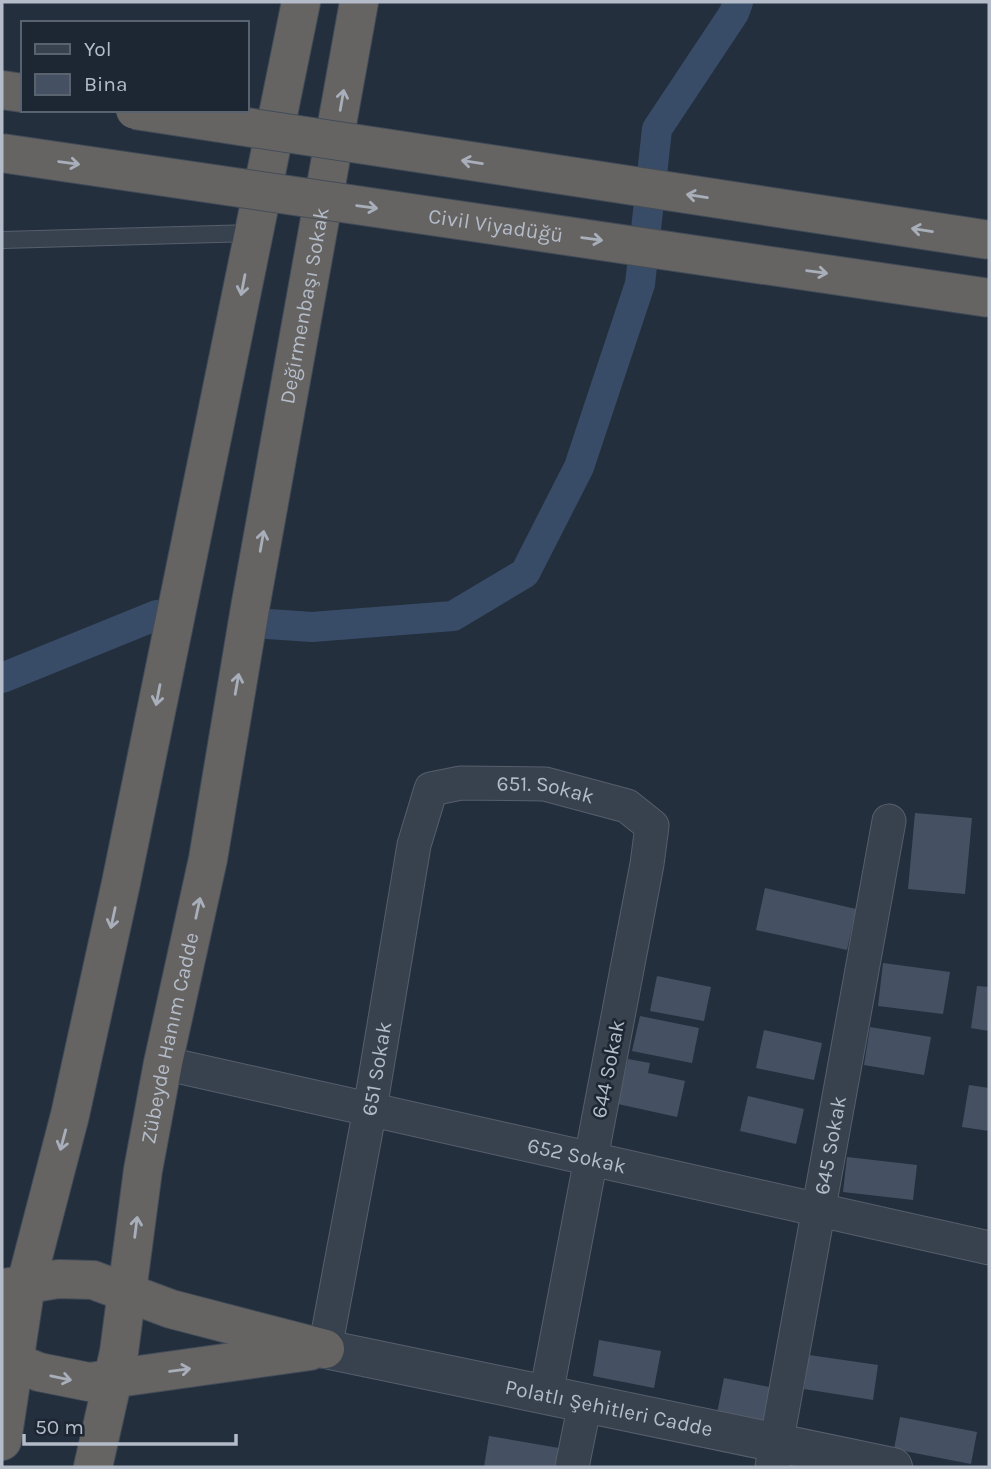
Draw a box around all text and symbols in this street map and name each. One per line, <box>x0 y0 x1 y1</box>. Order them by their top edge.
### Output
legend <box>21 21 248 112</box>
text: Yol <box>84 37 112 61</box>
text: Bina <box>84 72 128 96</box>
one-way arrow <box>336 89 349 112</box>
one-way arrow <box>461 155 484 168</box>
one-way arrow <box>57 157 80 170</box>
one-way arrow <box>686 189 709 202</box>
one-way arrow <box>355 200 378 213</box>
street label: Civil Viyadüğü <box>427 204 565 247</box>
street label: Değirmenbaşı Sokak <box>275 205 334 406</box>
one-way arrow <box>911 223 934 236</box>
one-way arrow <box>580 233 603 246</box>
one-way arrow <box>805 266 828 279</box>
one-way arrow <box>235 273 249 296</box>
one-way arrow <box>256 530 269 553</box>
one-way arrow <box>231 673 244 696</box>
one-way arrow <box>151 683 165 706</box>
street label: 651. Sokak <box>496 771 597 809</box>
one-way arrow <box>191 897 205 920</box>
one-way arrow <box>106 906 119 929</box>
street label: Zübeyde Hanım Cadde <box>136 930 203 1146</box>
street label: 644 Sokak <box>587 1018 629 1120</box>
street label: 651 Sokak <box>357 1020 396 1118</box>
street label: 645 Sokak <box>810 1094 851 1197</box>
one-way arrow <box>56 1128 69 1151</box>
street label: 652 Sokak <box>525 1133 629 1178</box>
one-way arrow <box>130 1216 143 1239</box>
one-way arrow <box>168 1364 191 1377</box>
one-way arrow <box>49 1371 72 1385</box>
street label: Polatlı Şehitleri Cadde <box>503 1375 715 1441</box>
scale bar <box>24 1402 236 1446</box>
text: 50 m <box>35 1415 84 1439</box>

